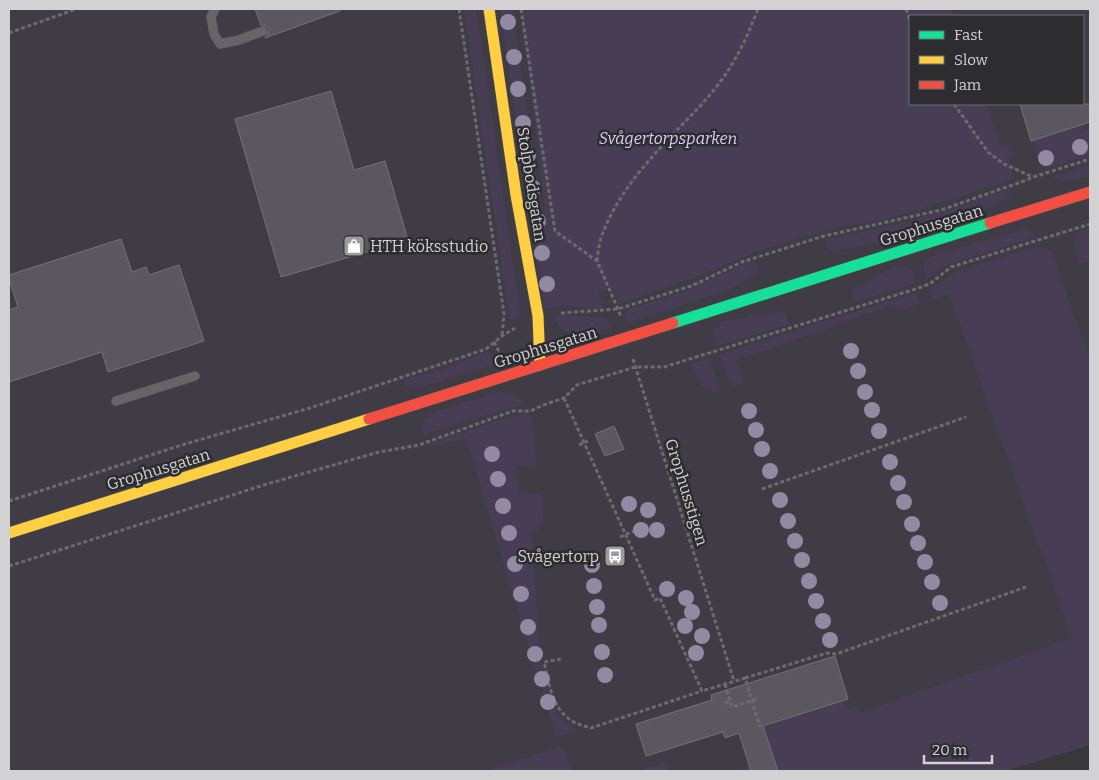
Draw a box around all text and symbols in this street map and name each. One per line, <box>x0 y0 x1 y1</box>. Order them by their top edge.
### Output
legend <box>909 15 1084 105</box>
text: Fast <box>954 26 983 44</box>
text: Slow <box>954 51 989 69</box>
text: Jam <box>953 76 982 94</box>
street label: Stolpbodsgatan <box>513 125 550 243</box>
park label: Svågertorpsparken <box>599 129 737 148</box>
street label: Grophusgatan <box>877 201 985 250</box>
shop icon: HTH köksstudio <box>342 234 366 258</box>
place label: HTH köksstudio <box>370 237 488 256</box>
street label: Grophusgatan <box>491 323 599 372</box>
street label: Grophusstigen <box>661 436 712 548</box>
street label: Grophusgatan <box>104 445 212 494</box>
bus stop icon: Svågertorp <box>603 544 627 568</box>
place label: Svågertorp <box>517 547 599 566</box>
scale bar <box>924 732 992 764</box>
text: 20 m <box>932 741 968 759</box>

